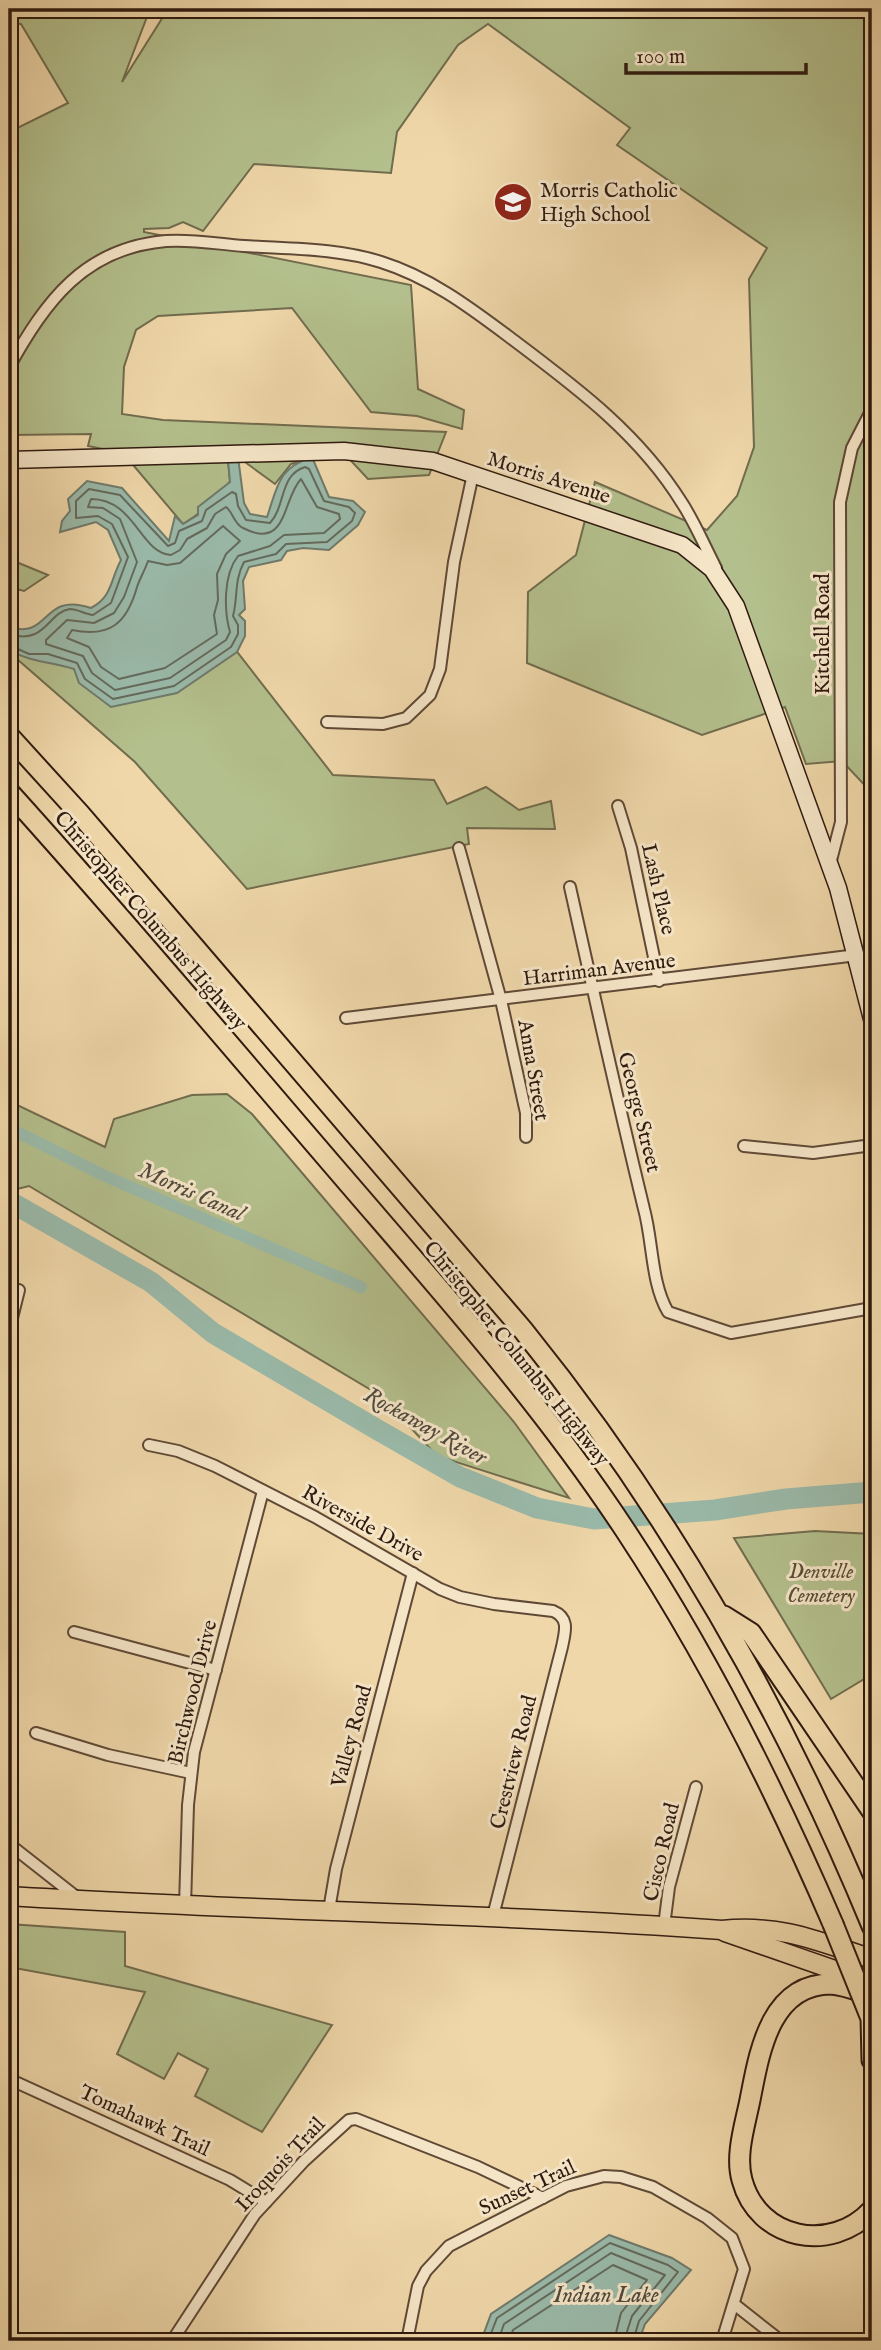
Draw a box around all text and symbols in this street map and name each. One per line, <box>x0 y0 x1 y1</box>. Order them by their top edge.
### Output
scale bar <box>626 32 806 76</box>
text: 100 m <box>636 44 685 71</box>
place label: Morris Catholic High School <box>540 178 678 229</box>
school or university icon: Morris Catholic High School <box>492 181 534 223</box>
street label: Morris Avenue <box>484 446 614 511</box>
street label: Kitchell Road <box>810 573 837 695</box>
street label: Christopher Columbus Highway <box>47 806 253 1037</box>
street label: Lash Place <box>634 841 681 938</box>
street label: Harriman Avenue <box>521 948 677 993</box>
street label: Anna Street <box>510 1017 555 1123</box>
street label: George Street <box>611 1049 667 1175</box>
water label: Morris Canal <box>134 1156 250 1229</box>
street label: Christopher Columbus Highway <box>417 1236 615 1472</box>
water label: Rockaway River <box>359 1381 493 1473</box>
street label: Riverside Drive <box>297 1480 428 1569</box>
park label: Denville Cemetery <box>787 1559 855 1610</box>
street label: Birchwood Drive <box>162 1617 225 1767</box>
street label: Valley Road <box>326 1681 379 1792</box>
street label: Crestview Road <box>485 1692 544 1832</box>
street label: Cisco Road <box>638 1800 687 1904</box>
street label: Tomahawk Trail <box>75 2079 214 2164</box>
street label: Iroquois Trail <box>230 2112 332 2218</box>
street label: Sunset Trail <box>475 2154 580 2222</box>
water label: Indian Lake <box>552 2281 659 2310</box>

